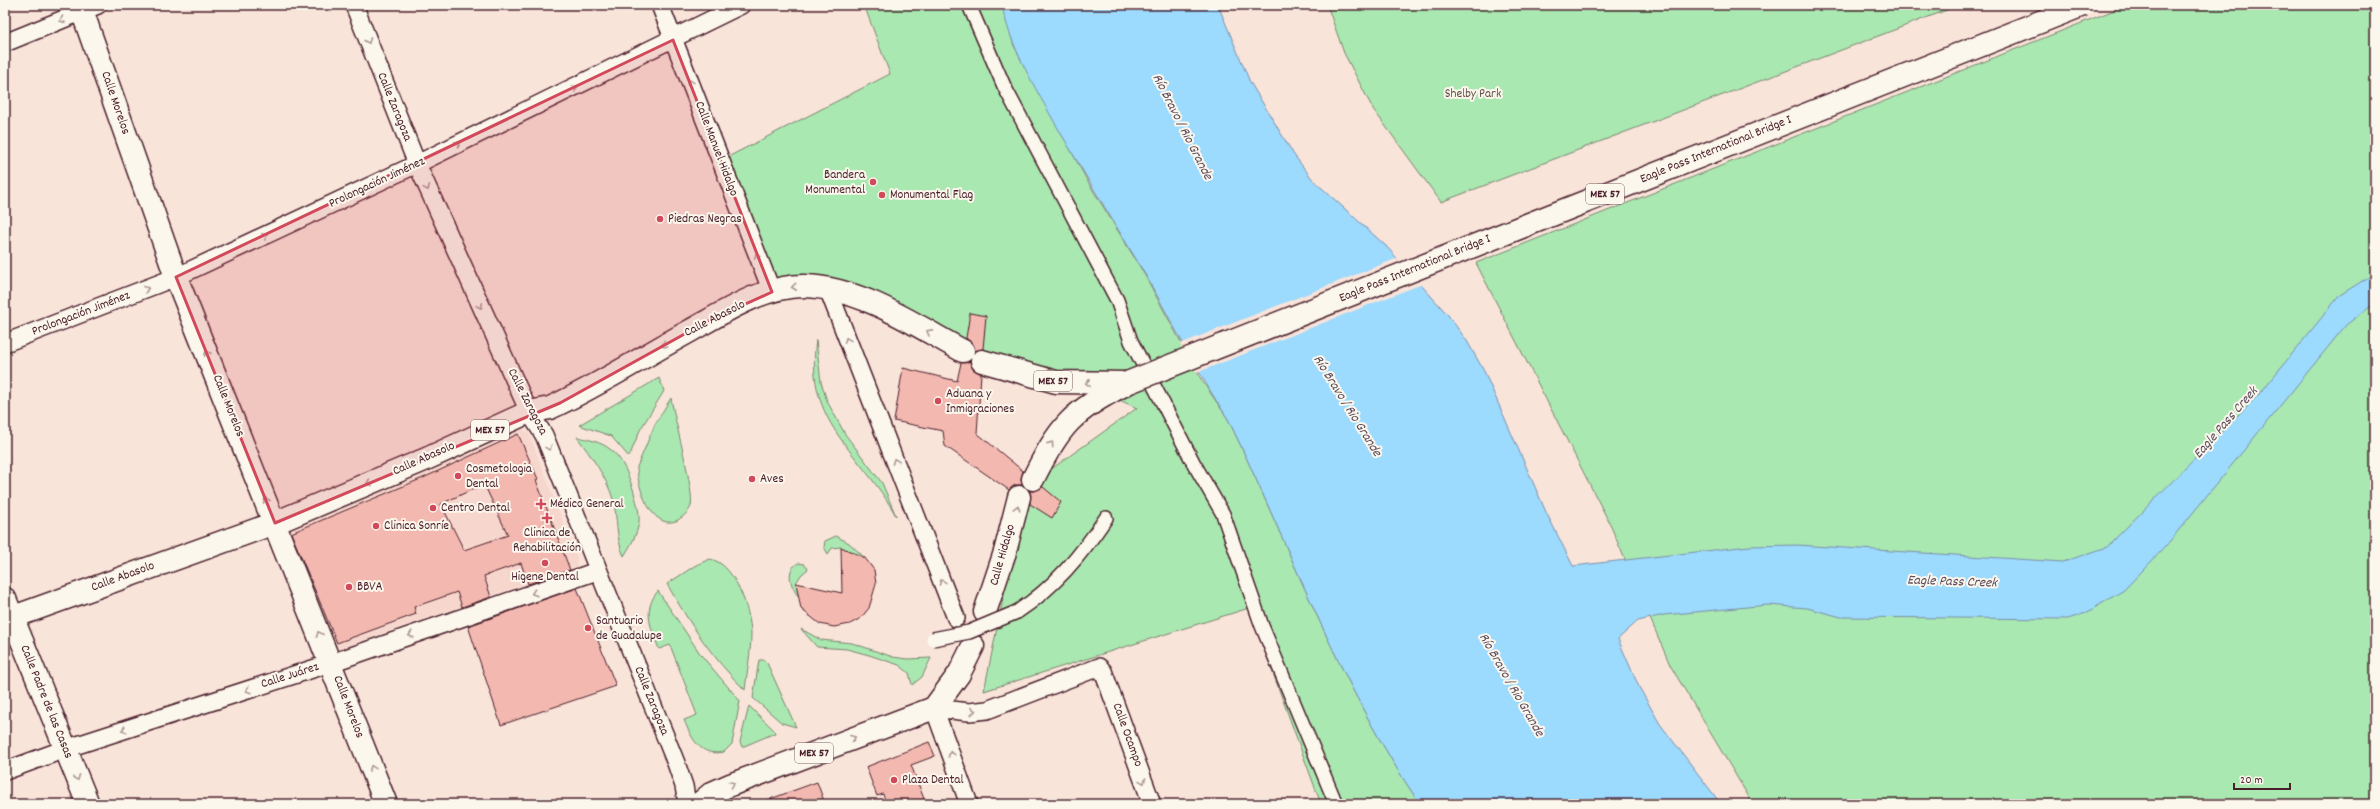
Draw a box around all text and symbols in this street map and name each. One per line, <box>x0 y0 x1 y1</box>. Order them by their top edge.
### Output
one-way arrow <box>59 15 66 23</box>
one-way arrow <box>364 38 372 45</box>
street label: Calle Morelos <box>95 69 135 137</box>
street label: Calle Zaragoza <box>372 70 417 145</box>
water label: Río Bravo / Rio Grande <box>1147 71 1218 184</box>
one-way arrow <box>687 79 695 86</box>
one-way arrow <box>571 85 578 93</box>
park label: Shelby Park <box>1445 85 1501 104</box>
street label: Calle Manuel Hidalgo <box>689 99 743 199</box>
street label: Eagle Pass International Bridge I <box>1637 111 1795 189</box>
one-way arrow <box>454 141 461 149</box>
street label: Prolongación Jiménez <box>326 152 428 214</box>
place label: Bandera Monumental <box>805 166 866 200</box>
marker: Bandera Monumental <box>868 177 878 187</box>
one-way arrow <box>422 183 430 191</box>
road number: MEX 57 <box>1586 184 1624 204</box>
place label: Monumental Flag <box>890 186 974 205</box>
marker: Monumental Flag <box>877 190 887 200</box>
place label: Piedras Negras <box>668 210 742 229</box>
marker: Piedras Negras <box>655 214 665 224</box>
street label: Eagle Pass International Bridge I <box>1336 230 1494 308</box>
one-way arrow <box>260 233 268 241</box>
one-way arrow <box>754 252 762 259</box>
one-way arrow <box>791 282 798 291</box>
one-way arrow <box>142 285 149 293</box>
street label: Prolongación Jiménez <box>29 286 133 341</box>
street label: Calle Abasolo <box>681 295 749 343</box>
one-way arrow <box>476 303 484 310</box>
one-way arrow <box>926 330 933 337</box>
one-way arrow <box>844 336 852 343</box>
one-way arrow <box>661 341 668 348</box>
one-way arrow <box>203 350 211 357</box>
water label: Río Bravo / Rio Grande <box>1308 351 1387 461</box>
street label: Calle Zaragoza <box>502 365 552 439</box>
road number: MEX 57 <box>1034 371 1072 391</box>
street label: Calle Morelos <box>207 372 249 440</box>
one-way arrow <box>1085 379 1091 387</box>
water label: Eagle Pass Creek <box>2189 382 2264 463</box>
place label: Aduana y Inmigraciones <box>946 385 1015 419</box>
marker: Aduana y Inmigraciones <box>933 396 943 406</box>
road number: MEX 57 <box>471 420 509 440</box>
street label: Calle Abasolo <box>390 437 458 481</box>
one-way arrow <box>1046 442 1053 449</box>
one-way arrow <box>545 444 553 451</box>
one-way arrow <box>891 457 899 464</box>
place label: Cosmetologia Dental <box>466 460 533 494</box>
place label: Aves <box>760 470 784 489</box>
marker: Cosmetologia Dental <box>453 471 463 481</box>
marker: Aves <box>747 474 757 484</box>
one-way arrow <box>366 478 374 486</box>
place label: Médico General <box>550 495 624 514</box>
one-way arrow <box>262 496 270 503</box>
marker: Médico General <box>535 498 547 510</box>
place label: Centro Dental <box>441 499 510 518</box>
marker: Centro Dental <box>428 503 438 513</box>
one-way arrow <box>1012 505 1020 511</box>
marker: Clinica de Rehabilitación <box>541 512 553 524</box>
place label: Clinica Sonríe <box>384 517 449 536</box>
marker: Clinica Sonríe <box>371 521 381 531</box>
street label: Calle Hidalgo <box>985 522 1021 588</box>
place label: Clinica de Rehabilitación <box>513 524 581 558</box>
street label: Calle Abasolo <box>89 557 158 597</box>
marker: Higene Dental <box>540 558 550 568</box>
place label: Higene Dental <box>511 568 579 587</box>
water label: Eagle Pass Creek <box>1907 570 1998 594</box>
place label: BBVA <box>357 578 383 597</box>
one-way arrow <box>938 578 946 585</box>
marker: BBVA <box>344 582 354 592</box>
one-way arrow <box>531 588 538 596</box>
place label: Santuario de Guadalupe <box>596 612 662 646</box>
marker: Santuario de Guadalupe <box>583 623 593 633</box>
one-way arrow <box>316 630 324 637</box>
one-way arrow <box>408 630 415 639</box>
water label: Río Bravo / Rio Grande <box>1473 630 1549 741</box>
street label: Calle Padre de las Casas <box>15 642 77 762</box>
street label: Calle Juárez <box>259 658 321 694</box>
street label: Calle Zaragoza <box>629 664 674 739</box>
street label: Calle Morelos <box>327 673 369 741</box>
one-way arrow <box>245 685 252 694</box>
street label: Calle Ocampo <box>1107 700 1147 770</box>
one-way arrow <box>969 707 976 716</box>
one-way arrow <box>121 725 128 734</box>
one-way arrow <box>850 735 857 743</box>
road number: MEX 57 <box>795 743 833 763</box>
one-way arrow <box>947 751 955 758</box>
one-way arrow <box>368 764 376 771</box>
scale bar <box>2234 765 2290 791</box>
place label: Plaza Dental <box>902 771 964 790</box>
text: 20 m <box>2240 772 2263 789</box>
one-way arrow <box>73 775 81 782</box>
marker: Plaza Dental <box>889 775 899 785</box>
one-way arrow <box>1139 778 1147 785</box>
one-way arrow <box>728 781 735 789</box>

